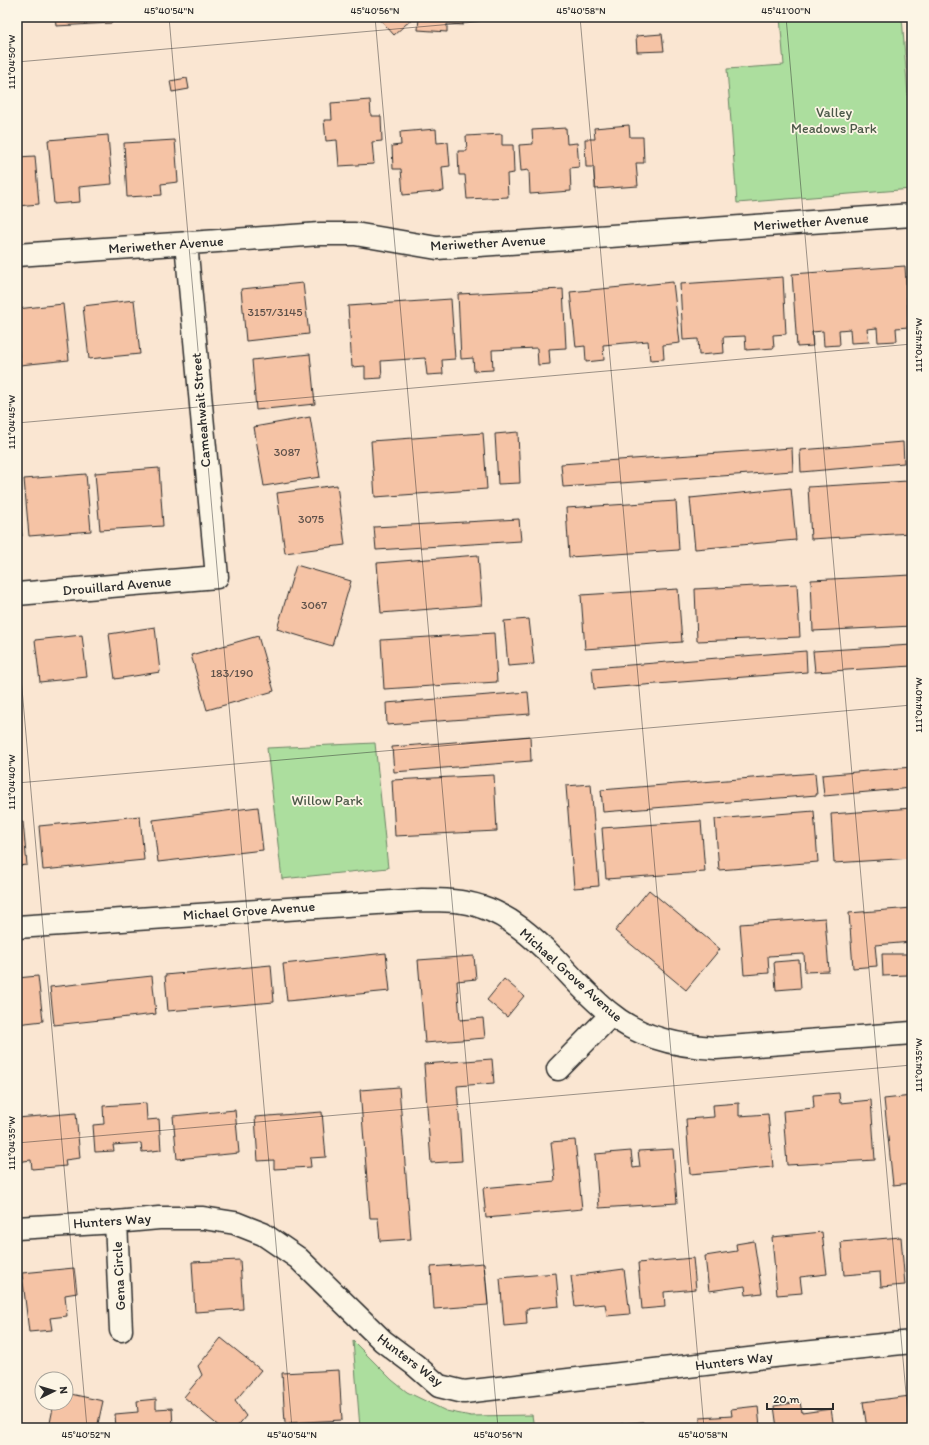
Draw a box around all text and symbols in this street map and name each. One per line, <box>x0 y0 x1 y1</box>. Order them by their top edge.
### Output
text: 45°40'54"N <box>144 4 194 17</box>
text: 45°40'56"N <box>350 4 400 17</box>
text: 45°40'58"N <box>556 4 606 17</box>
text: 45°41'00"N <box>761 4 811 17</box>
text: 111°04'50"W <box>5 34 18 89</box>
park label: Valley Meadows Park <box>791 104 877 137</box>
street label: Meriwether Avenue <box>753 209 870 235</box>
street label: Meriwether Avenue <box>430 231 546 255</box>
street label: Meriwether Avenue <box>108 232 225 258</box>
house number: 3157/3145 <box>247 305 303 319</box>
text: 111°04'45"W <box>912 317 925 372</box>
street label: Cameahwait Street <box>188 352 214 468</box>
text: 111°04'45"W <box>5 394 18 449</box>
house number: 3087 <box>274 445 300 459</box>
house number: 3075 <box>298 512 324 526</box>
street label: Drouillard Avenue <box>62 573 172 599</box>
house number: 3067 <box>301 598 327 612</box>
house number: 183/190 <box>211 666 253 680</box>
text: 111°04'40"W <box>912 677 925 733</box>
text: 111°04'40"W <box>5 754 18 810</box>
park label: Willow Park <box>291 792 363 809</box>
street label: Michael Grove Avenue <box>182 898 316 924</box>
street label: Michael Grove Avenue <box>516 924 626 1026</box>
text: 111°04'35"W <box>912 1038 925 1092</box>
text: 111°04'35"W <box>5 1116 18 1170</box>
street label: Hunters Way <box>73 1210 152 1232</box>
street label: Gena Circle <box>109 1241 129 1311</box>
street label: Hunters Way <box>374 1330 447 1391</box>
street label: Hunters Way <box>694 1348 774 1374</box>
north arrow <box>34 1371 74 1411</box>
scale bar <box>767 1385 833 1411</box>
text: N <box>57 1386 70 1394</box>
text: 20 m <box>773 1392 800 1406</box>
text: 45°40'52"N <box>61 1428 111 1441</box>
text: 45°40'54"N <box>267 1428 317 1441</box>
text: 45°40'56"N <box>473 1428 523 1441</box>
text: 45°40'58"N <box>678 1428 728 1441</box>

